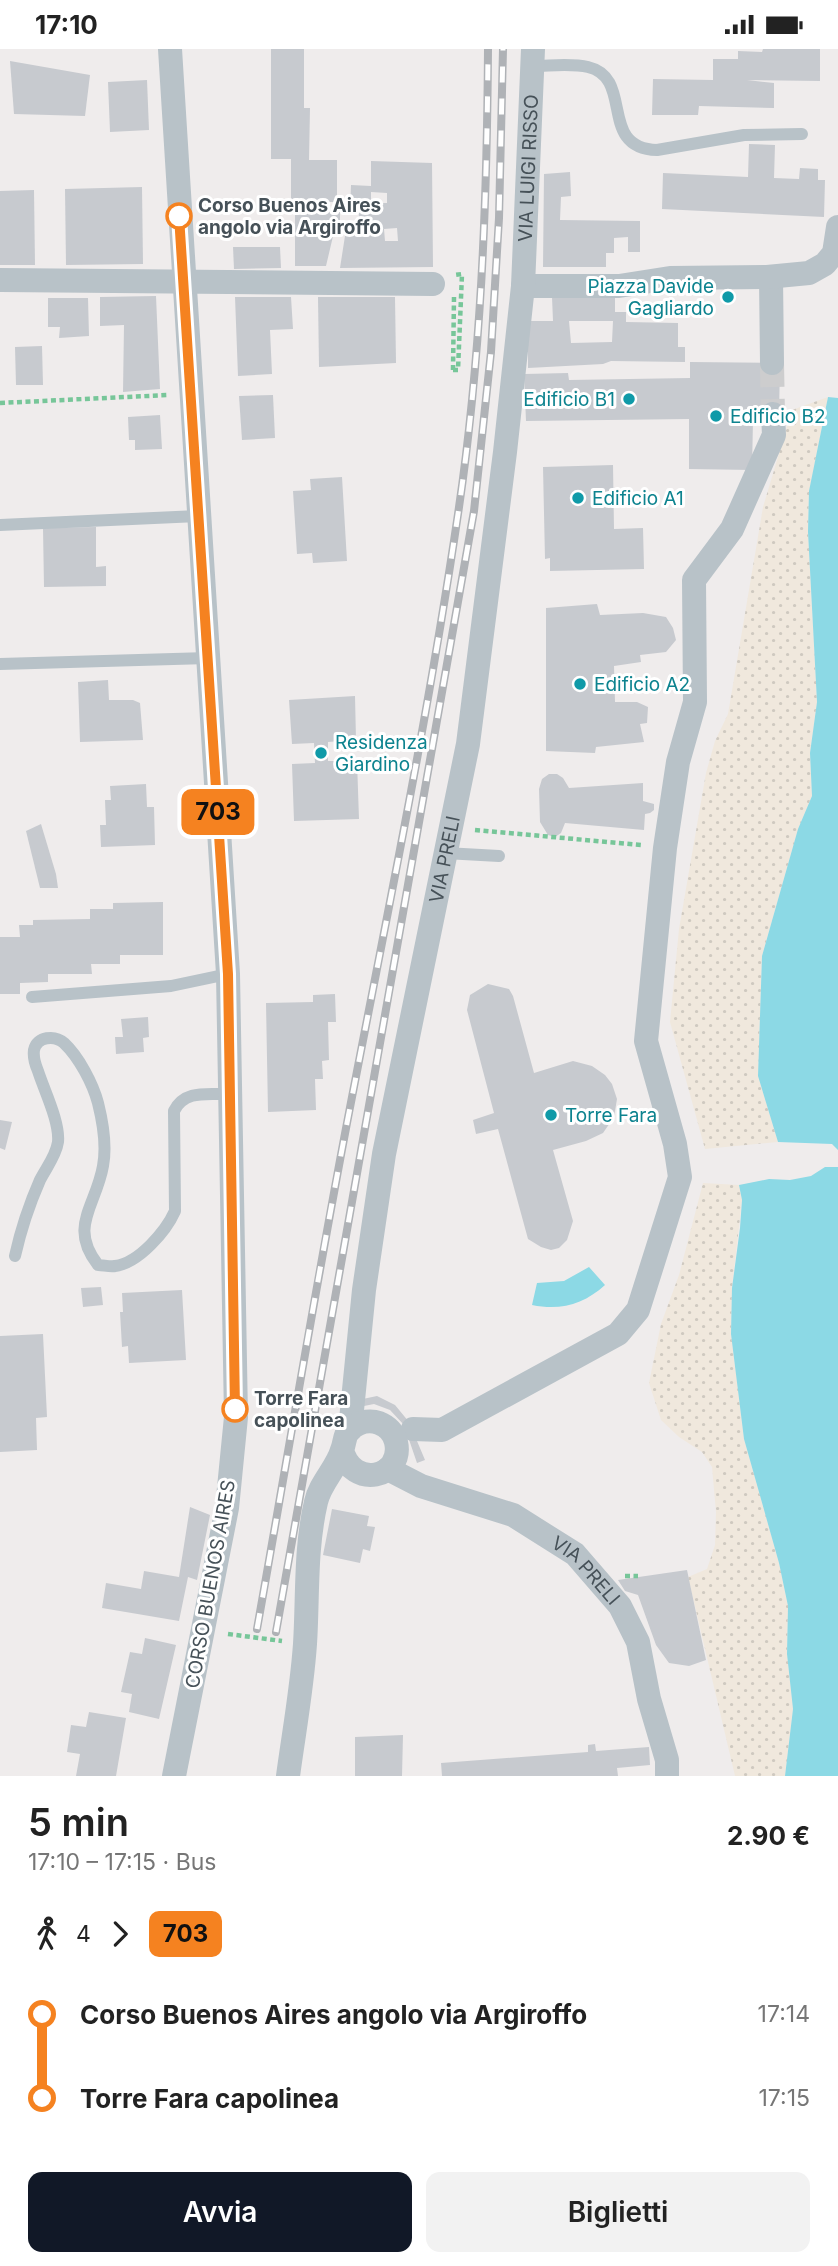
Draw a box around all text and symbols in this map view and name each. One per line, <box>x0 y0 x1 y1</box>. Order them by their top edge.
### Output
text: 17:10 <box>35 9 98 40</box>
street label: VIA LUIGI RISSO <box>514 94 543 242</box>
place label: Corso Buenos Aires angolo via Argiroffo <box>198 194 381 239</box>
marker: Corso Buenos Aires angolo via Argiroffo <box>166 203 192 229</box>
place label: Piazza Davide Gagliardo <box>588 275 714 320</box>
marker: Piazza Davide Gagliardo <box>720 289 736 305</box>
place label: Edificio B1 <box>523 388 615 411</box>
marker: Edificio B1 <box>621 391 637 407</box>
place label: Edificio B2 <box>730 405 826 428</box>
marker: Edificio B2 <box>708 408 724 424</box>
place label: Edificio A1 <box>592 487 684 510</box>
marker: Edificio A1 <box>570 490 586 506</box>
place label: Edificio A2 <box>594 673 690 696</box>
marker: Edificio A2 <box>572 676 588 692</box>
place label: Residenza Giardino <box>335 731 428 776</box>
marker: Residenza Giardino <box>313 745 329 761</box>
line badge: 703 <box>178 789 258 835</box>
text: 703 <box>195 797 241 826</box>
street label: VIA PRELI <box>425 814 465 905</box>
place label: Torre Fara <box>565 1104 657 1127</box>
marker: Torre Fara <box>543 1107 559 1123</box>
place label: Torre Fara capolinea <box>254 1387 348 1432</box>
marker: Torre Fara capolinea <box>222 1396 248 1422</box>
street label: CORSO BUENOS AIRES <box>181 1478 240 1690</box>
street label: VIA PRELI <box>547 1531 625 1610</box>
text: 5 min <box>28 1799 129 1845</box>
text: 2.90 € <box>727 1820 810 1851</box>
text: 17:10 – 17:15 · Bus <box>28 1848 216 1876</box>
icon: walk <box>28 1915 66 1953</box>
icon: forward <box>101 1915 139 1953</box>
text: 703 <box>163 1919 208 1948</box>
text: 4 <box>76 1920 91 1948</box>
text: Corso Buenos Aires angolo via Argiroffo <box>80 1999 587 2030</box>
text: 17:14 <box>758 2000 810 2028</box>
text: Torre Fara capolinea <box>80 2083 339 2114</box>
text: 17:15 <box>758 2084 810 2112</box>
button: Avvia <box>28 2172 412 2252</box>
button: Biglietti <box>426 2172 810 2252</box>

